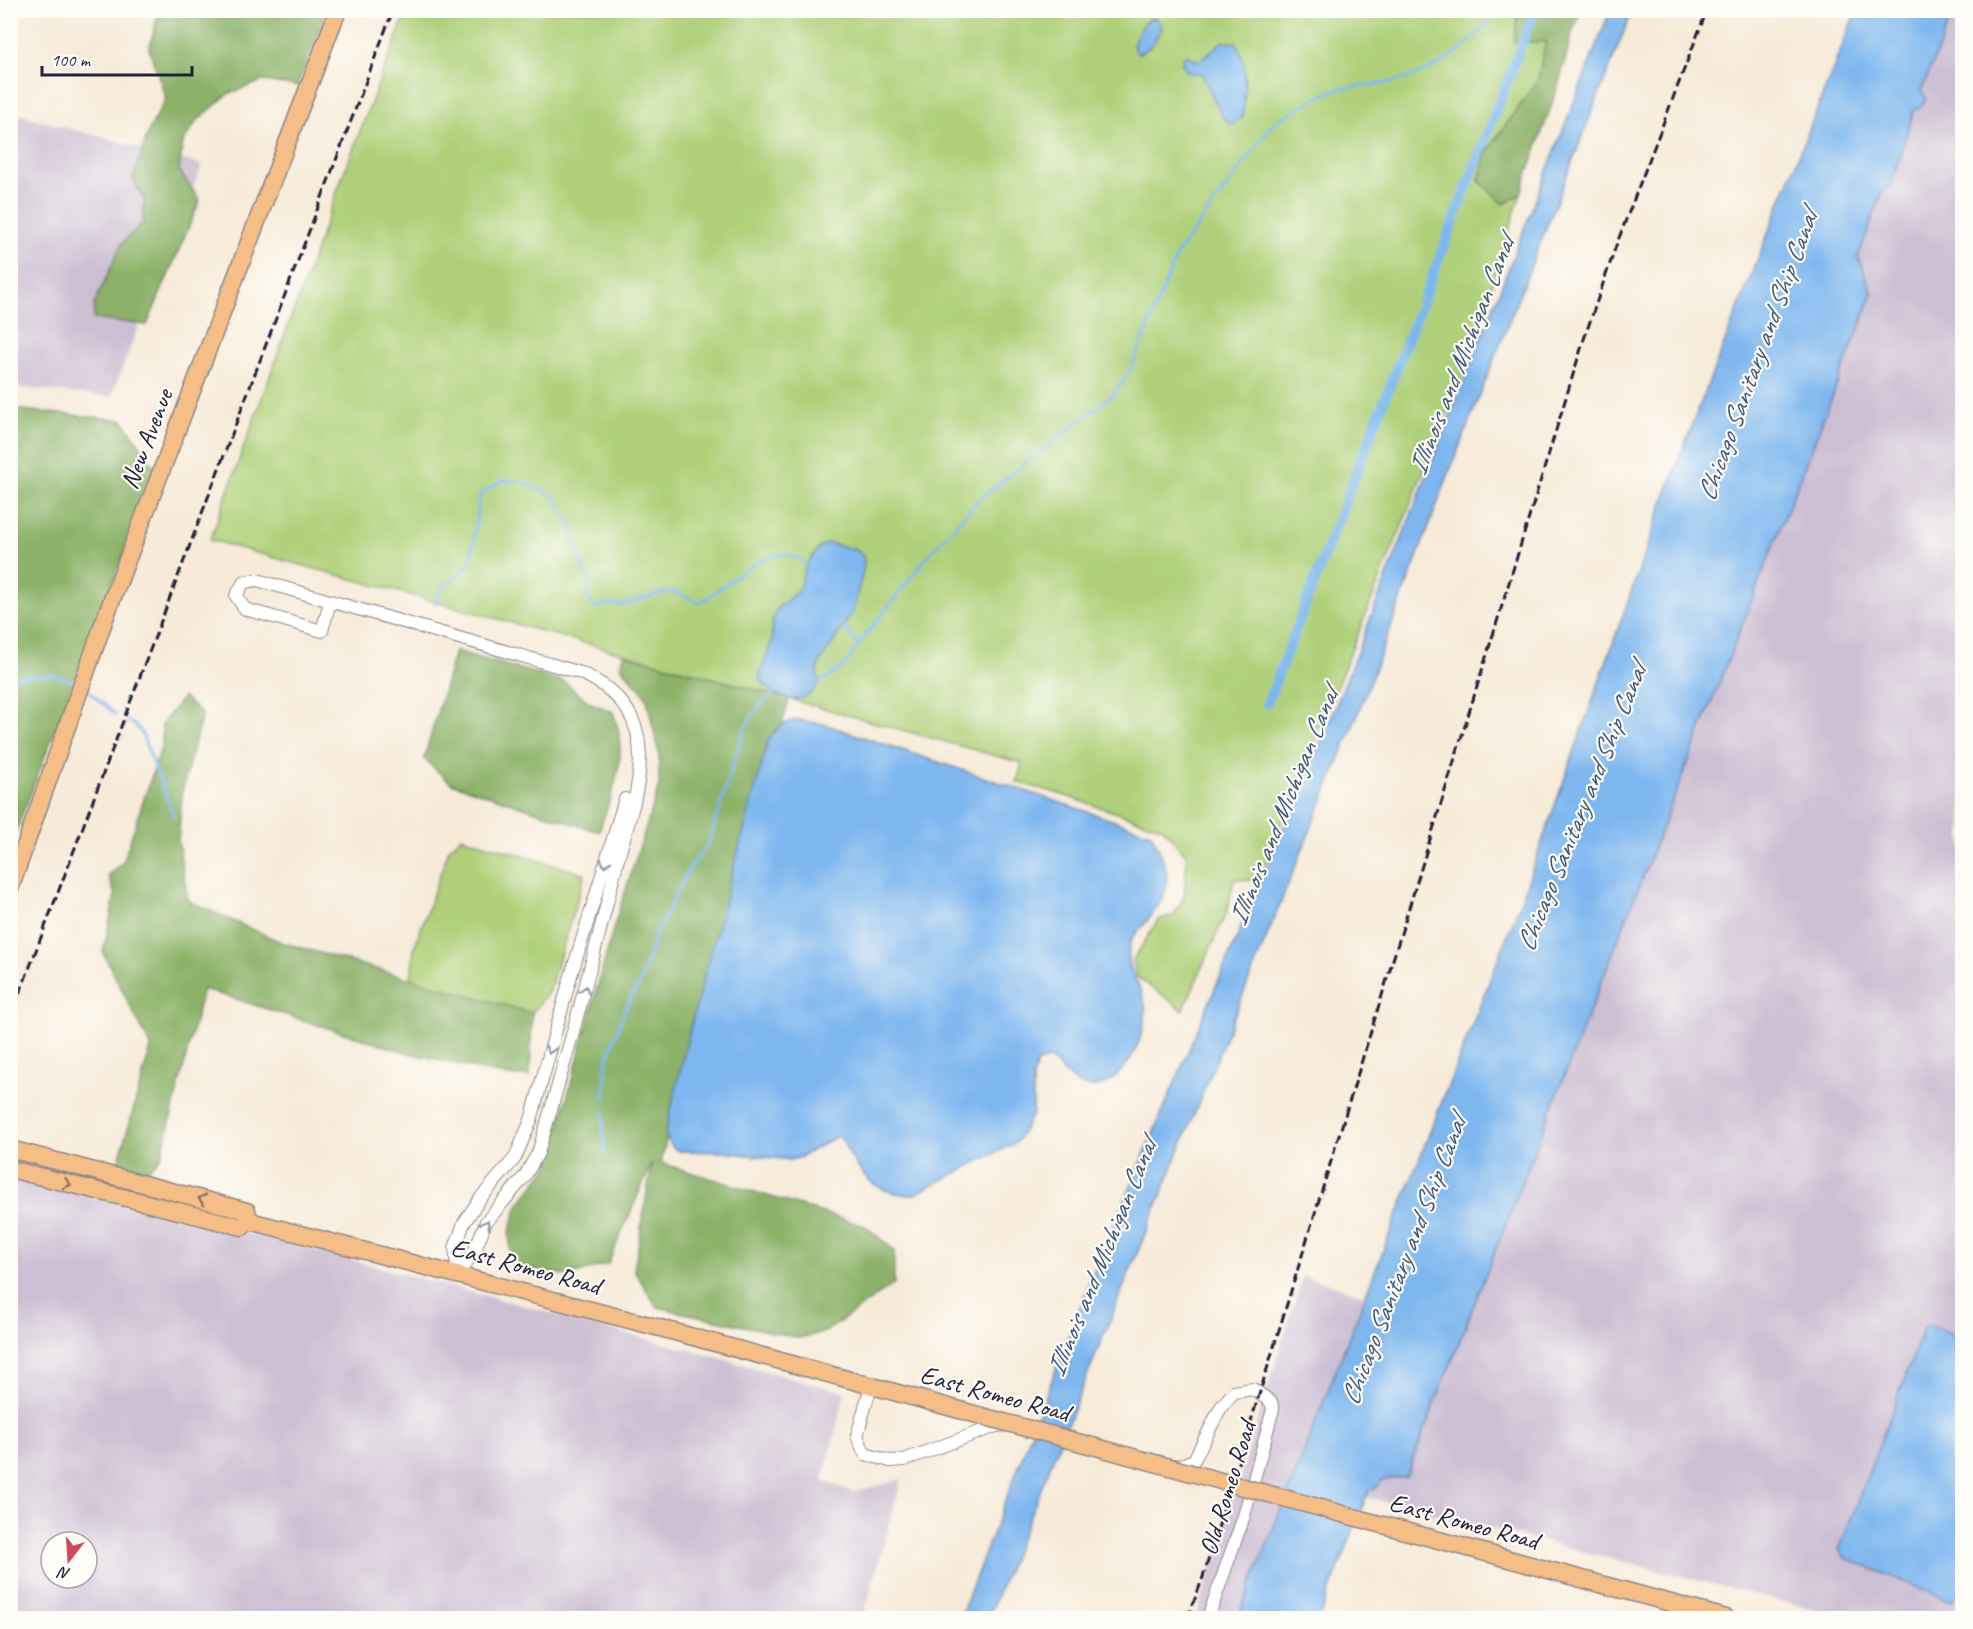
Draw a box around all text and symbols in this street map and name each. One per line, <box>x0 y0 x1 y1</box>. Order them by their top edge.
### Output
scale bar <box>42 39 192 77</box>
text: 100 m <box>51 49 92 71</box>
water label: Chicago Sanitary and Ship Canal <box>1689 198 1828 505</box>
water label: Illinois and Michigan Canal <box>1400 224 1525 480</box>
street label: New Avenue <box>112 382 181 494</box>
water label: Chicago Sanitary and Ship Canal <box>1508 651 1657 956</box>
water label: Illinois and Michigan Canal <box>1220 676 1349 930</box>
one-way arrow <box>600 857 613 868</box>
one-way arrow <box>578 985 590 996</box>
one-way arrow <box>545 1044 557 1055</box>
water label: Chicago Sanitary and Ship Canal <box>1332 1104 1477 1410</box>
water label: Illinois and Michigan Canal <box>1038 1127 1167 1381</box>
one-way arrow <box>62 1176 72 1189</box>
one-way arrow <box>198 1194 208 1207</box>
one-way arrow <box>479 1220 490 1230</box>
street label: East Romeo Road <box>448 1231 608 1303</box>
street label: East Romeo Road <box>917 1358 1077 1430</box>
street label: Old Romeo Road <box>1191 1414 1265 1559</box>
street label: East Romeo Road <box>1386 1486 1546 1558</box>
north arrow <box>39 1530 99 1590</box>
text: N <box>54 1561 73 1584</box>

